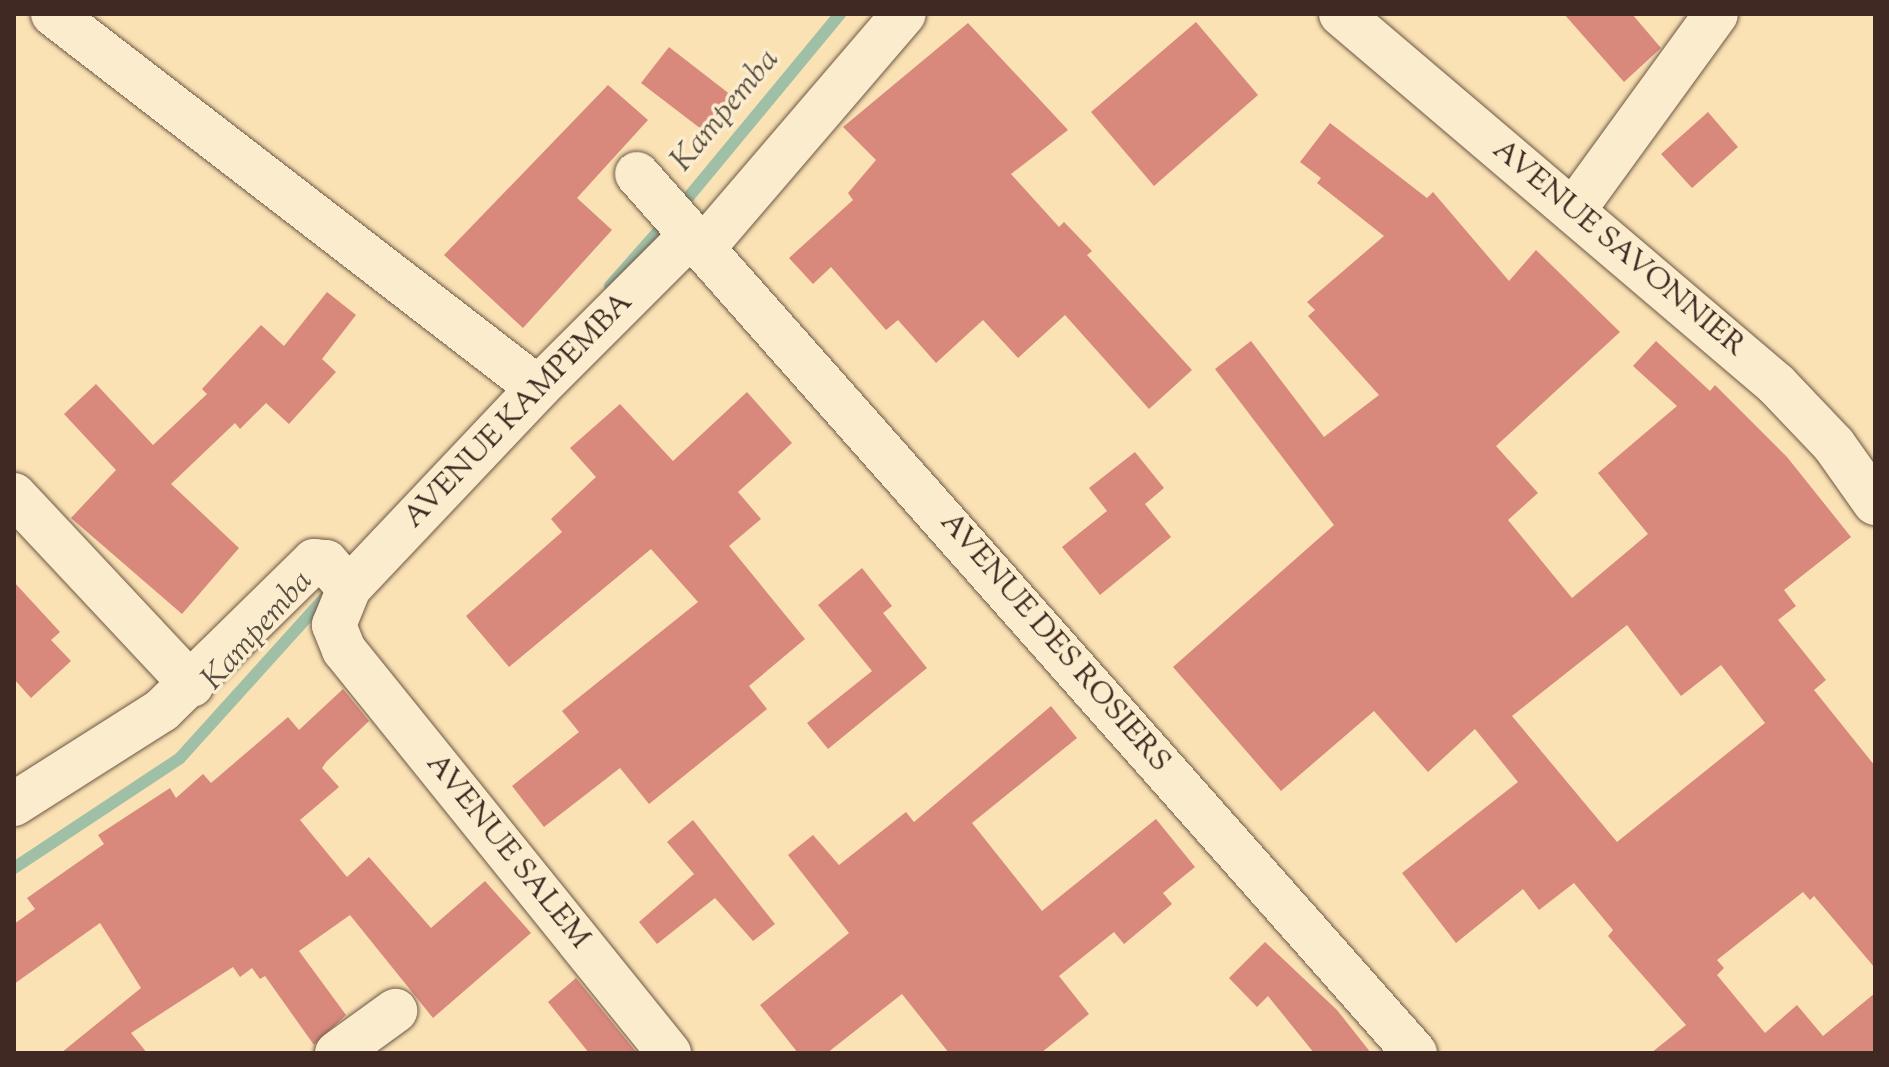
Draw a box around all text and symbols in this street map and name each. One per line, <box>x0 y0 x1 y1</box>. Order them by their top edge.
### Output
water label: Kampemba <box>664 42 788 180</box>
street label: AVENUE SAVONNIER <box>1484 133 1752 365</box>
street label: AVENUE KAMPEMBA <box>397 286 641 536</box>
street label: AVENUE DES ROSIERS <box>931 506 1177 780</box>
water label: Kampemba <box>194 563 322 699</box>
street label: AVENUE SALEM <box>417 747 597 957</box>

